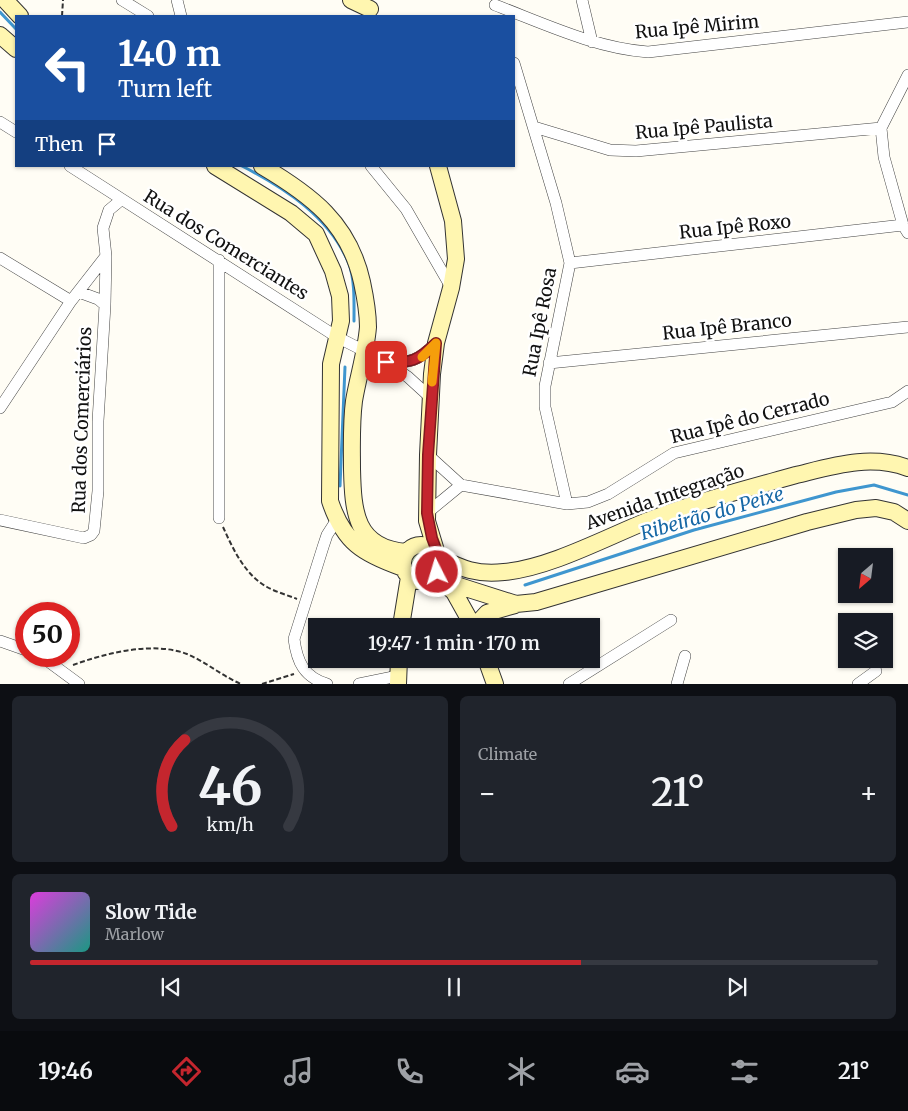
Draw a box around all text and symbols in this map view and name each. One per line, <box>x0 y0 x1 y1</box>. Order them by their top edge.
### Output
street label: Rua Ipê Mirim <box>634 10 760 43</box>
text: 140 m <box>118 32 221 76</box>
icon: left <box>35 35 100 100</box>
text: Turn left <box>118 75 212 103</box>
street label: Rua Ipê Paulista <box>634 109 774 144</box>
icon: arrive <box>93 130 121 158</box>
text: Then <box>35 132 83 156</box>
street label: Rua dos Comerciantes <box>140 184 313 305</box>
street label: Rua Ipê Roxo <box>678 209 792 244</box>
street label: Rua Ipê Rosa <box>518 265 561 378</box>
street label: Rua Ipê Branco <box>661 308 793 345</box>
street label: Rua dos Comerciários <box>67 326 96 514</box>
pin <box>365 341 407 383</box>
icon: arrive <box>372 348 400 376</box>
street label: Rua Ipê do Cerrado <box>668 387 832 448</box>
street label: Avenida Integração <box>582 459 747 535</box>
water label: Ribeirão do Peixe <box>637 481 787 545</box>
position arrow <box>410 545 462 597</box>
north arrow <box>838 548 892 602</box>
map controls <box>838 548 893 668</box>
speed limit sign: 50 <box>15 602 80 667</box>
button: layers <box>838 613 893 668</box>
text: 19:47 · 1 min · 170 m <box>368 631 540 655</box>
text: Climate <box>478 744 537 764</box>
text: 46 <box>198 754 262 819</box>
text: 21° <box>651 769 705 816</box>
text: − <box>478 775 497 811</box>
text: + <box>859 775 878 811</box>
text: km/h <box>206 813 254 836</box>
text: Slow Tide <box>105 900 197 924</box>
text: Marlow <box>105 924 164 944</box>
icon: previous <box>157 973 185 1001</box>
icon: pause <box>440 973 468 1001</box>
icon: next <box>723 973 751 1001</box>
icon: directions <box>169 1054 204 1089</box>
icon: music <box>281 1054 316 1089</box>
icon: phone <box>392 1054 427 1089</box>
icon: climate <box>504 1054 539 1089</box>
icon: car <box>615 1054 650 1089</box>
icon: filters <box>727 1054 762 1089</box>
text: 19:46 <box>38 1057 93 1085</box>
text: 21° <box>838 1057 870 1085</box>

